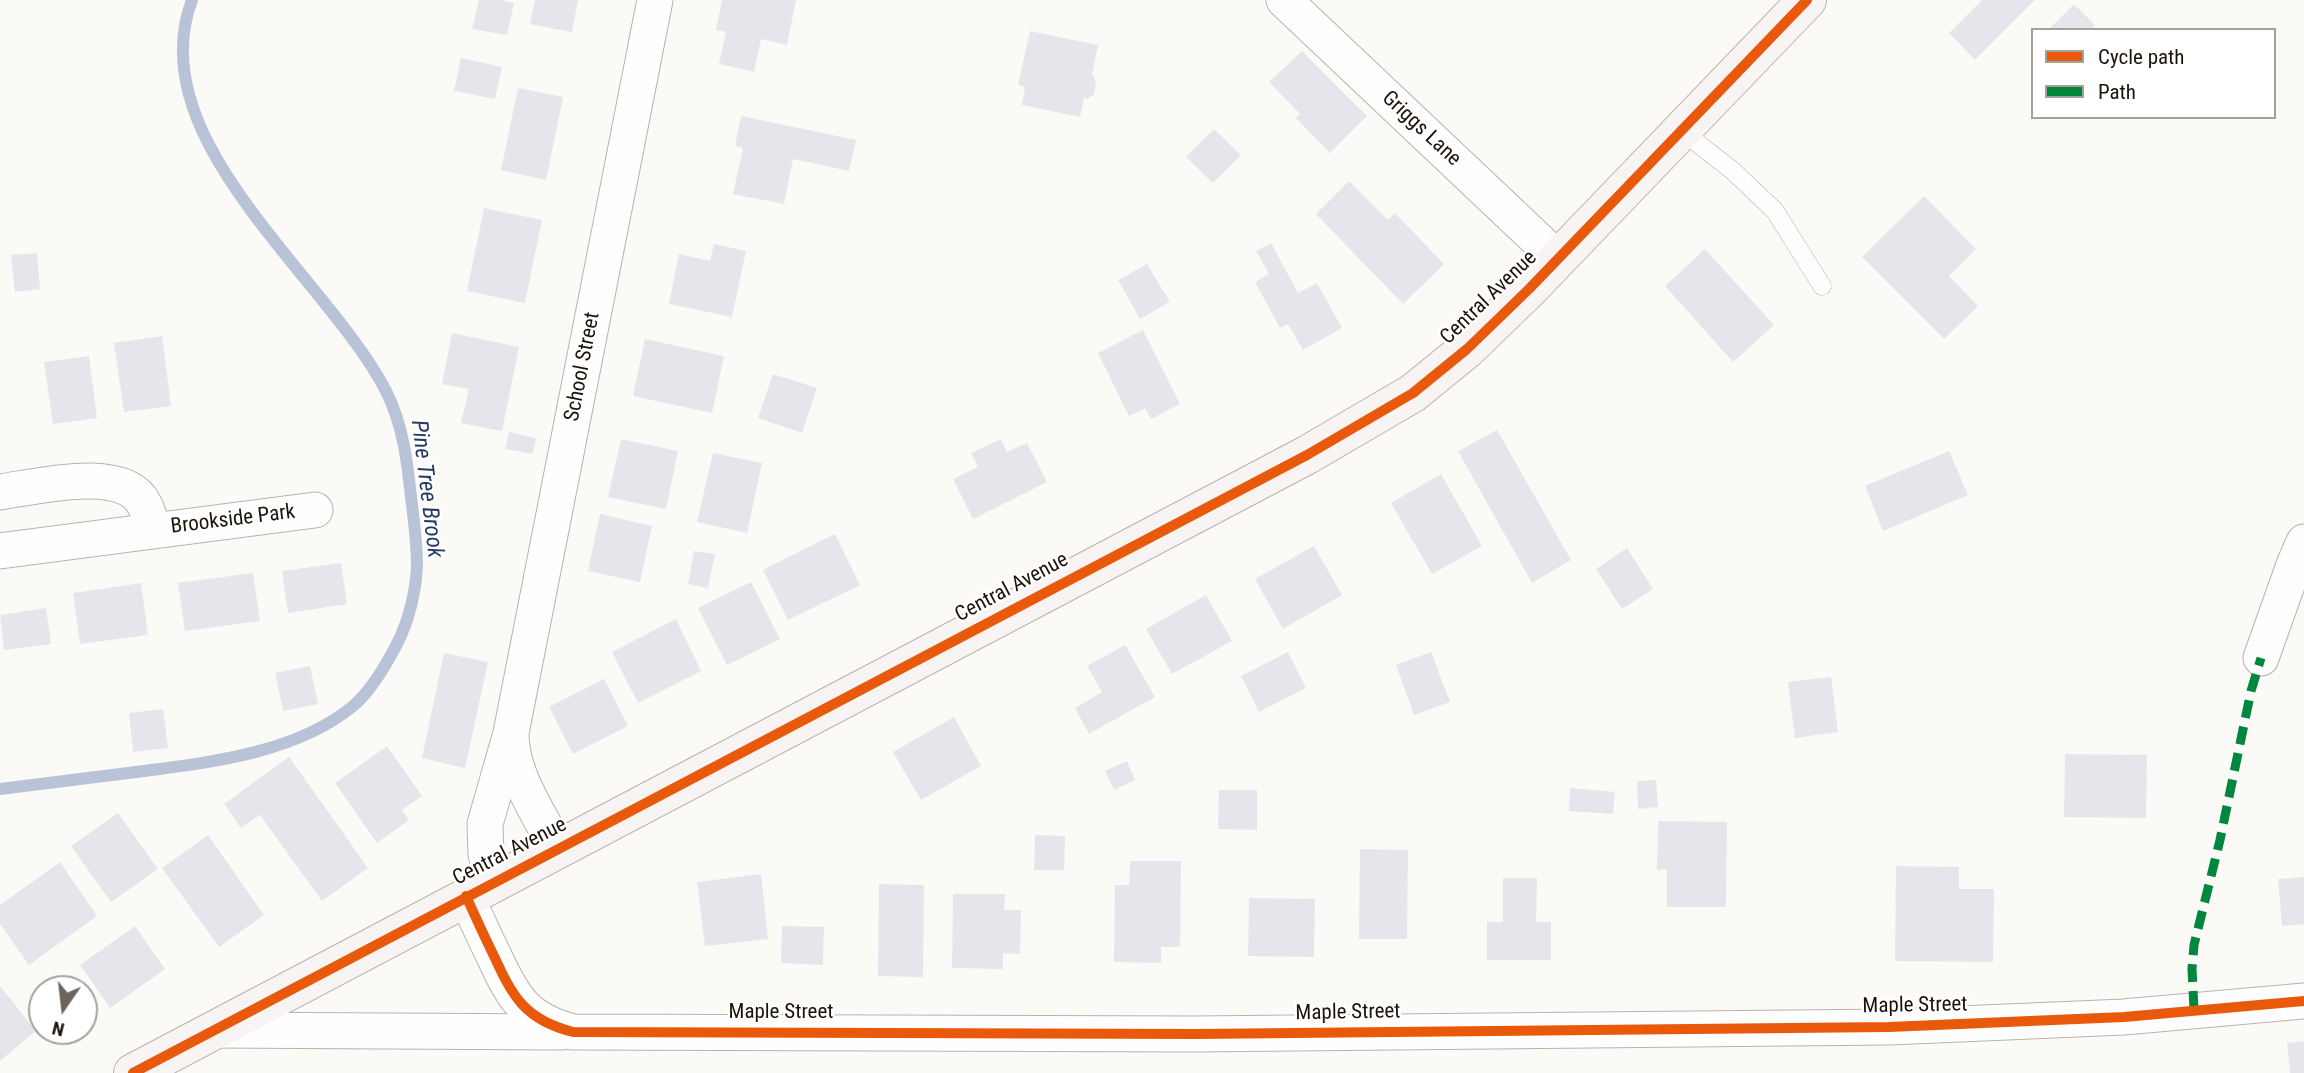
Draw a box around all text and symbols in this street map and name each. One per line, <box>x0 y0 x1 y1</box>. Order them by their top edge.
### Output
legend <box>2031 28 2276 119</box>
text: Cycle path <box>2098 45 2184 69</box>
text: Path <box>2098 80 2136 104</box>
street label: Griggs Lane <box>1376 86 1466 172</box>
street label: Central Avenue <box>1436 246 1542 350</box>
street label: School Street <box>560 310 606 424</box>
water label: Pine Tree Brook <box>404 419 448 559</box>
street label: Brookside Park <box>169 500 297 540</box>
street label: Central Avenue <box>951 548 1073 628</box>
street label: Central Avenue <box>449 813 571 891</box>
north arrow <box>28 975 98 1045</box>
street label: Maple Street <box>1862 992 1968 1020</box>
street label: Maple Street <box>1295 999 1401 1027</box>
street label: Maple Street <box>729 1000 833 1026</box>
text: N <box>50 1016 67 1041</box>

